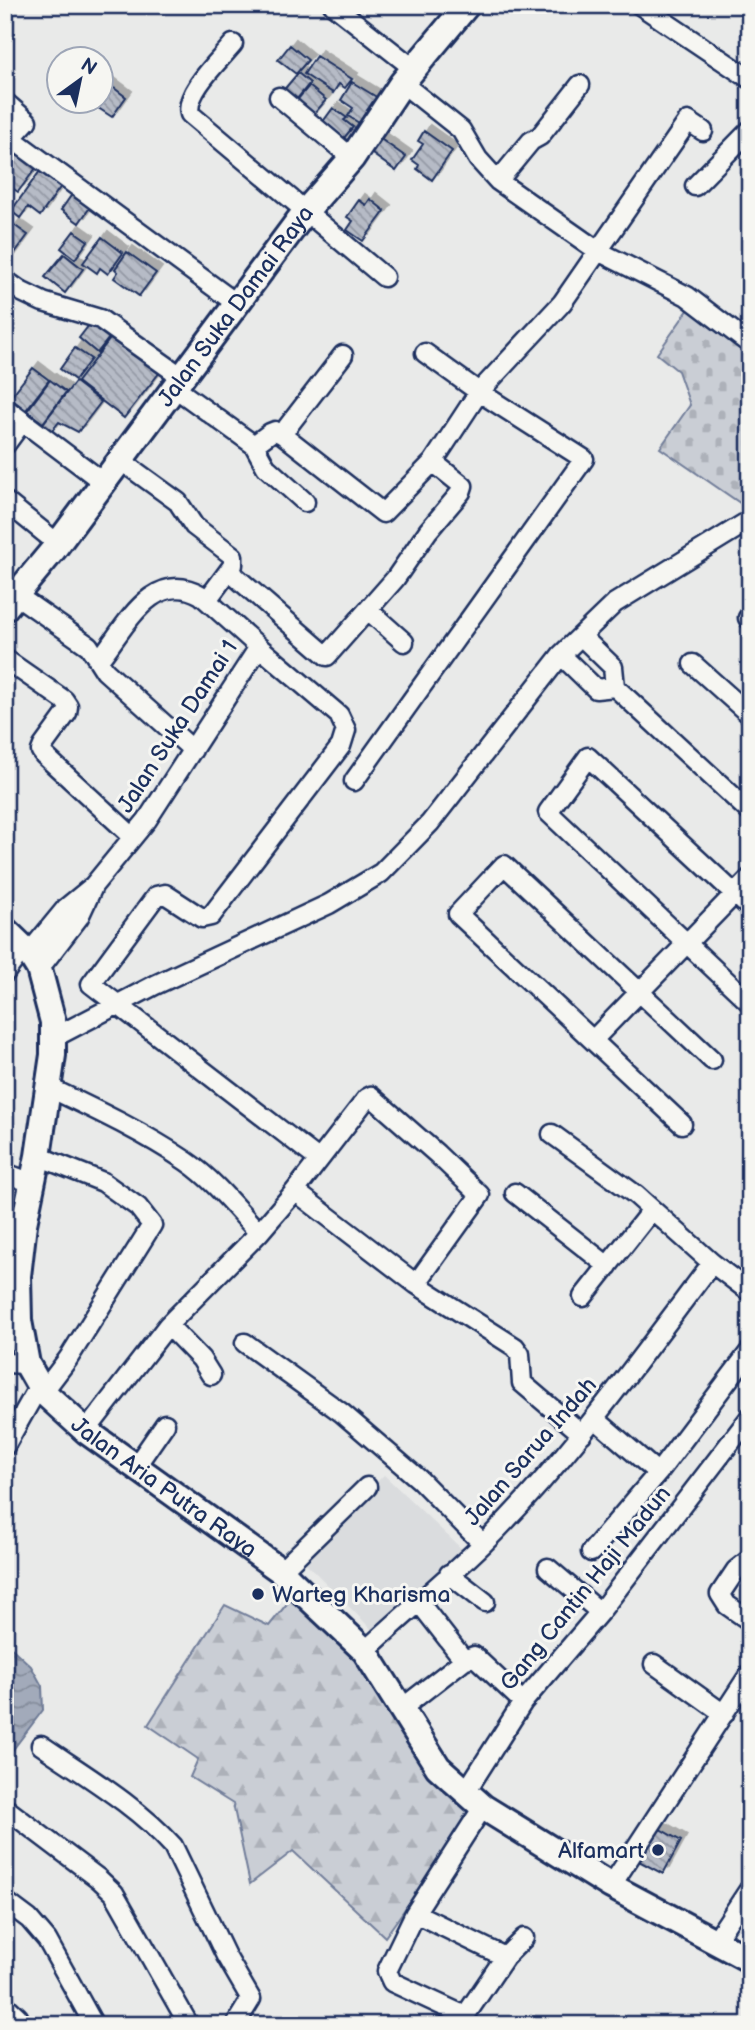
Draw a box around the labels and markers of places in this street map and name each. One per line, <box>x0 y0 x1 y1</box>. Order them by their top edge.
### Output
place label: Warteg Kharisma <box>272 1581 450 1609</box>
marker: Warteg Kharisma <box>250 1586 266 1602</box>
place label: Alfamart <box>558 1837 644 1865</box>
marker: Alfamart <box>650 1842 666 1858</box>

